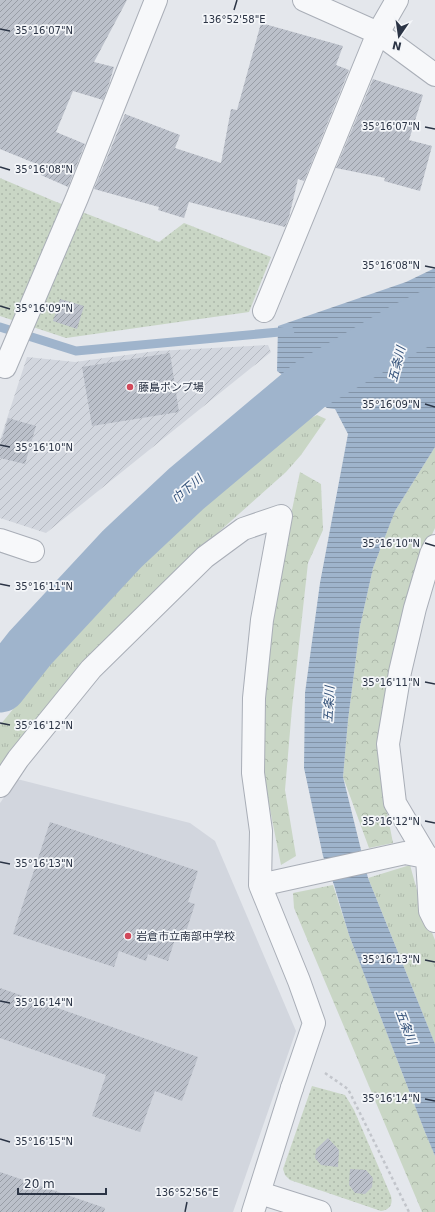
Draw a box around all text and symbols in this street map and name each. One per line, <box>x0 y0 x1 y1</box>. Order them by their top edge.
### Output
text: 136°52'58"E <box>202 14 266 25</box>
north arrow <box>379 16 419 56</box>
text: 35°16'07"N <box>15 25 73 36</box>
text: N <box>391 38 403 53</box>
text: 35°16'07"N <box>362 121 420 132</box>
text: 35°16'08"N <box>15 164 73 175</box>
text: 35°16'08"N <box>362 260 420 271</box>
text: 35°16'09"N <box>15 303 73 314</box>
water label: 五条川 <box>386 343 409 383</box>
place label: 藤島ポンプ場 <box>138 381 204 394</box>
marker: 藤島ポンプ場 <box>125 382 135 392</box>
text: 35°16'09"N <box>362 399 420 410</box>
text: 35°16'10"N <box>15 442 73 453</box>
water label: 巾下川 <box>169 471 207 506</box>
text: 35°16'10"N <box>362 538 420 549</box>
text: 35°16'11"N <box>15 581 73 592</box>
text: 35°16'11"N <box>362 677 420 688</box>
water label: 五条川 <box>321 684 337 722</box>
text: 35°16'12"N <box>15 720 73 731</box>
text: 35°16'12"N <box>362 816 420 827</box>
text: 35°16'13"N <box>15 858 73 869</box>
place label: 岩倉市立南部中学校 <box>136 930 235 943</box>
marker: 岩倉市立南部中学校 <box>123 931 133 941</box>
text: 35°16'13"N <box>362 954 420 965</box>
text: 35°16'14"N <box>15 997 73 1008</box>
water label: 五条川 <box>393 1008 420 1048</box>
text: 35°16'14"N <box>362 1093 420 1104</box>
text: 35°16'15"N <box>15 1136 73 1147</box>
scale bar <box>18 1170 106 1196</box>
text: 20 m <box>24 1177 55 1191</box>
text: 136°52'56"E <box>155 1187 219 1198</box>

